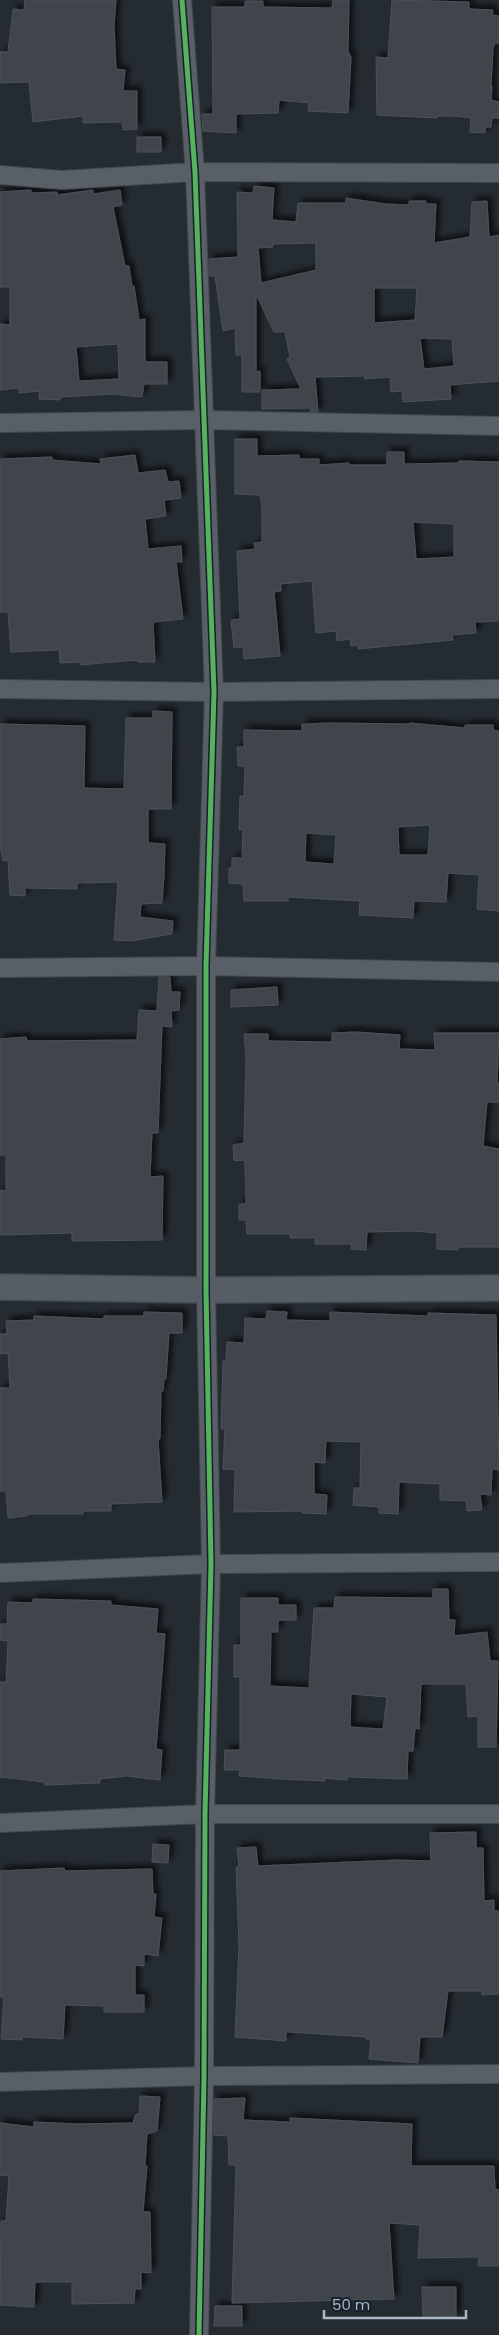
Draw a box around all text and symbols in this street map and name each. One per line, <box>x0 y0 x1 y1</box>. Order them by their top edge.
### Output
scale bar <box>324 2288 466 2320</box>
text: 50 m <box>332 2294 370 2315</box>

